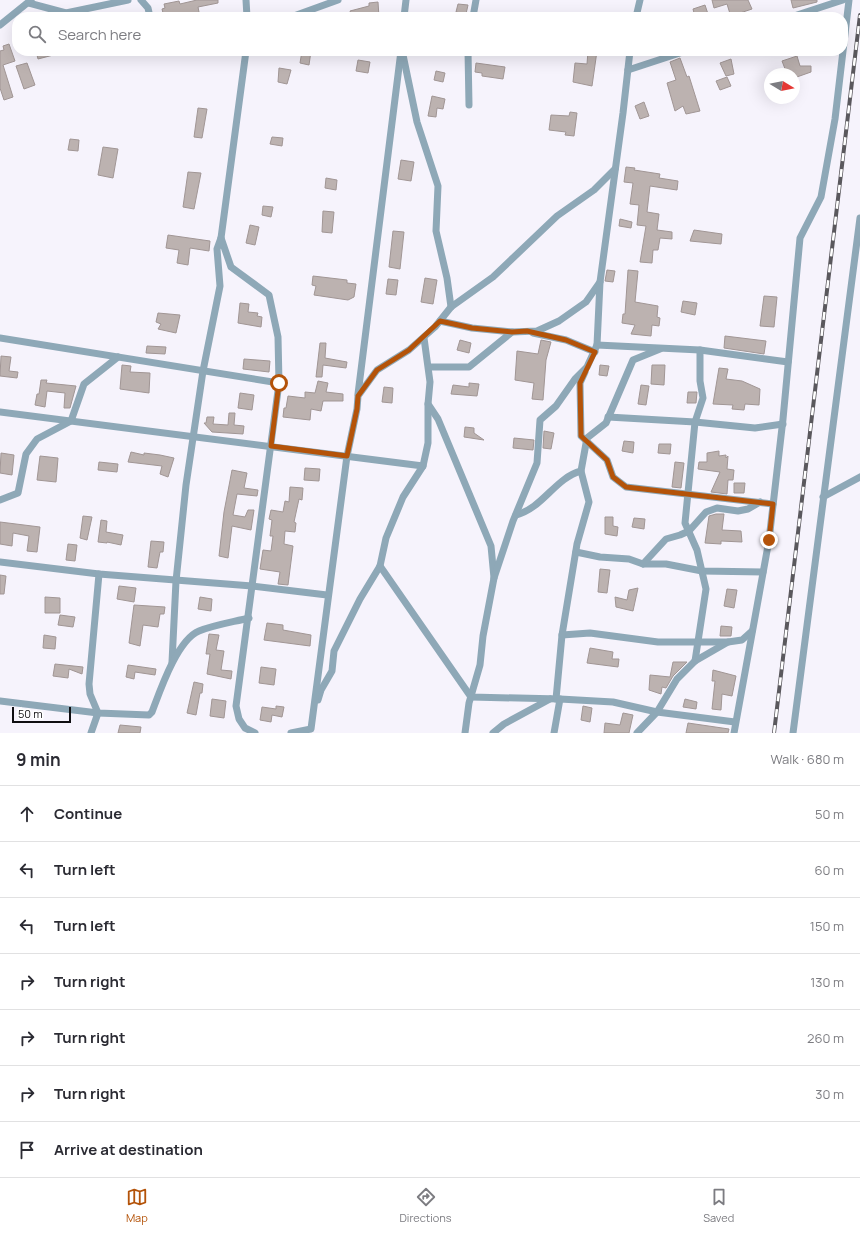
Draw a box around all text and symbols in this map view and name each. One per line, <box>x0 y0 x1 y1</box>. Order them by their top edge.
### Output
search box <box>12 12 848 56</box>
icon: search <box>26 23 48 45</box>
text: Search here <box>58 24 141 45</box>
north arrow <box>764 68 800 104</box>
route start <box>270 374 288 392</box>
route end <box>760 531 778 549</box>
scale bar <box>12 705 71 724</box>
text: 50 m <box>18 706 43 721</box>
text: 9 min <box>16 748 61 771</box>
text: Walk · 680 m <box>770 750 844 768</box>
icon: ahead <box>16 803 38 825</box>
text: Continue <box>54 803 122 824</box>
text: 50 m <box>815 805 844 823</box>
icon: left <box>16 859 38 881</box>
text: Turn left <box>54 859 116 880</box>
text: 60 m <box>814 861 844 879</box>
icon: left <box>16 915 38 937</box>
text: Turn left <box>54 915 116 936</box>
text: 150 m <box>810 917 844 935</box>
icon: right <box>16 971 38 993</box>
text: Turn right <box>54 971 125 992</box>
text: 130 m <box>810 973 844 991</box>
icon: right <box>16 1027 38 1049</box>
text: Turn right <box>54 1027 125 1048</box>
text: 260 m <box>807 1029 844 1047</box>
icon: right <box>16 1083 38 1105</box>
text: Turn right <box>54 1083 125 1104</box>
text: 30 m <box>815 1085 844 1103</box>
icon: arrive <box>16 1139 38 1161</box>
text: Arrive at destination <box>54 1139 203 1160</box>
tab: Map <box>126 1186 148 1225</box>
tab: Directions <box>399 1186 452 1225</box>
tab: Saved <box>703 1186 734 1225</box>

